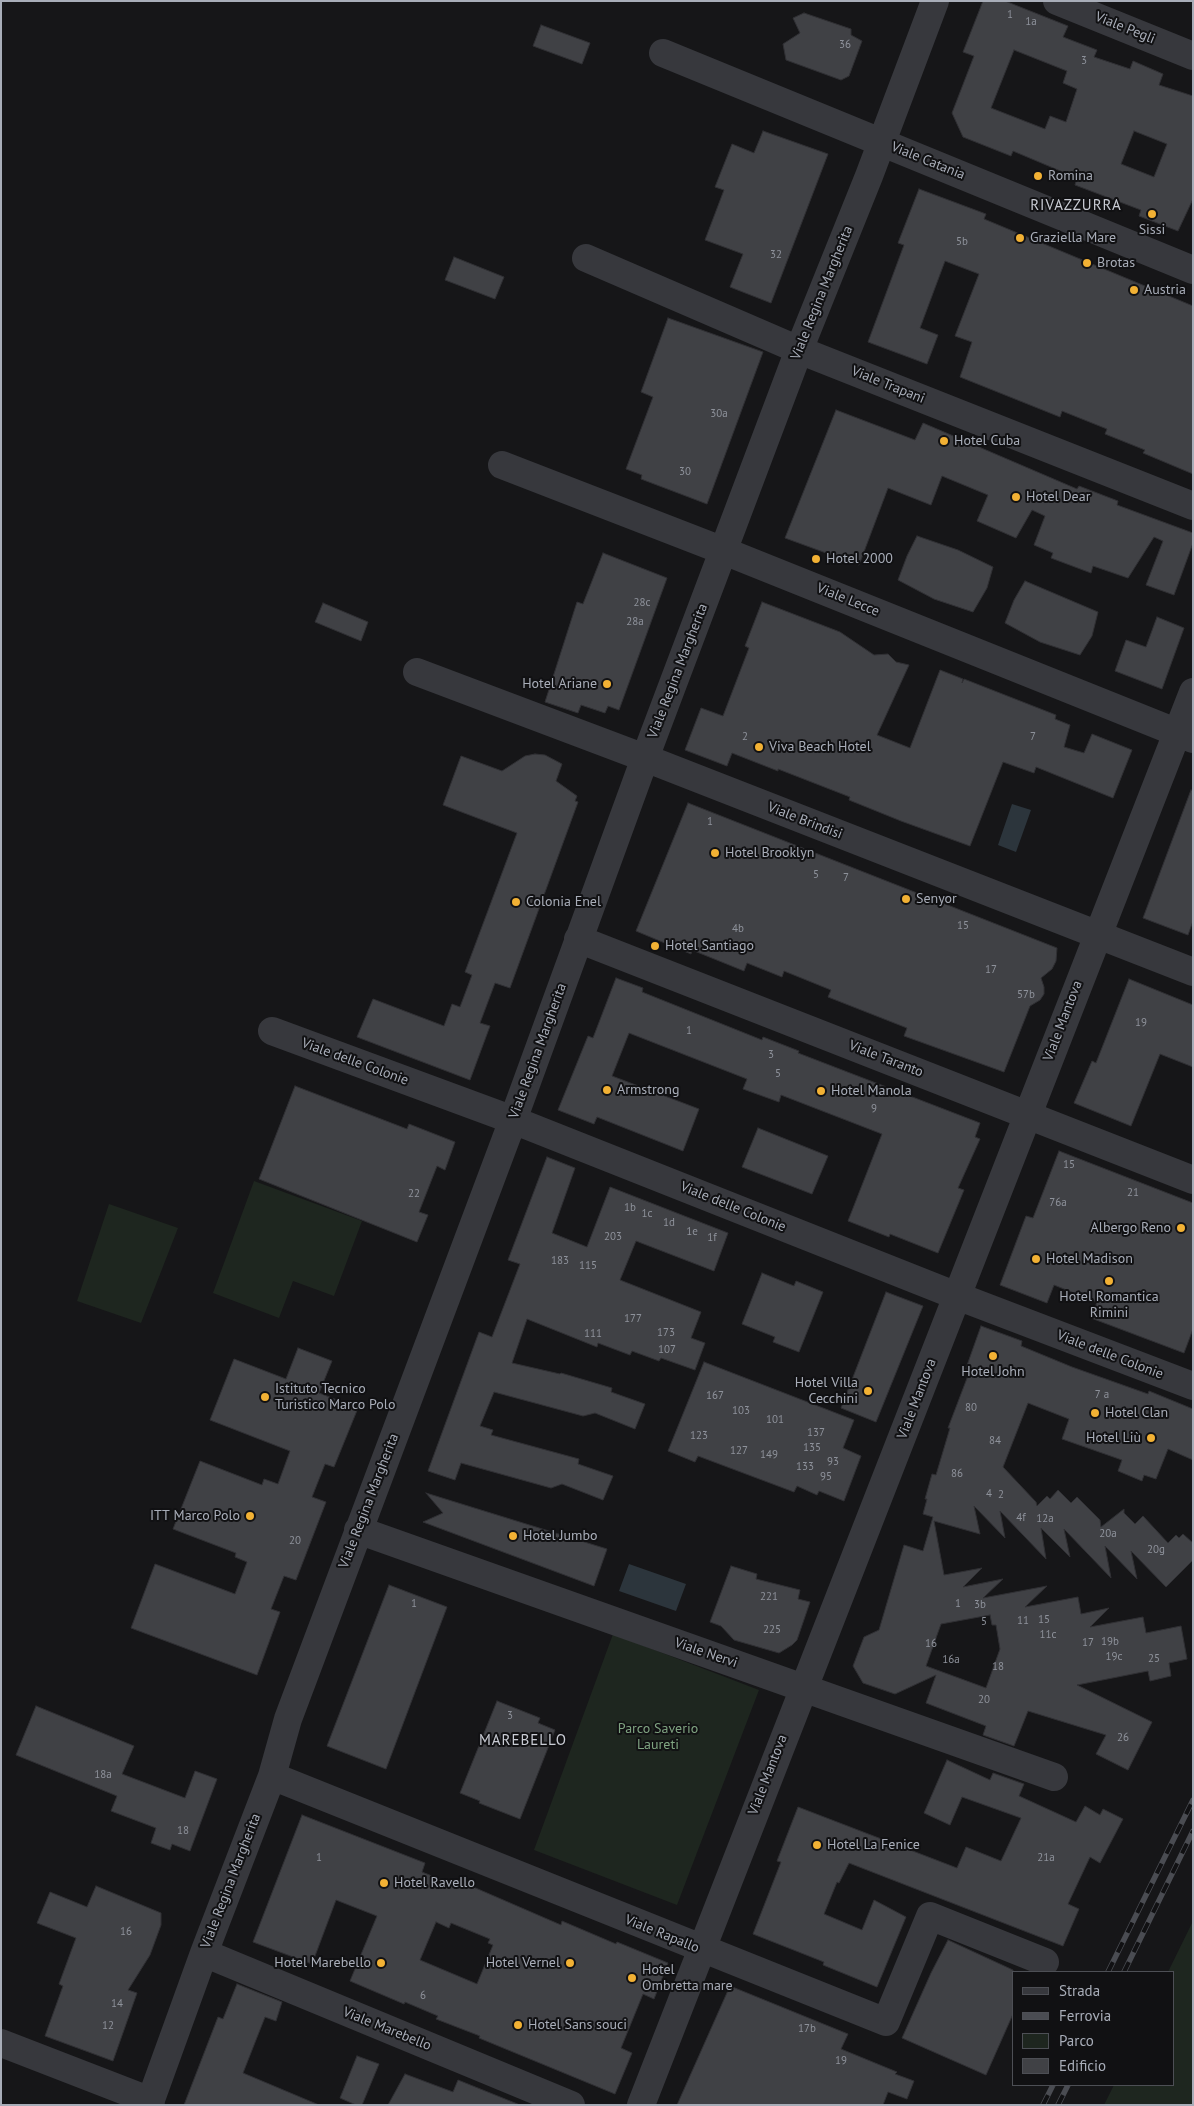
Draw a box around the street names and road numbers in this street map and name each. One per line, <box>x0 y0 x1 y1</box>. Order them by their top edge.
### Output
street label: Viale Pegli <box>1093 8 1157 48</box>
street label: Viale Catania <box>889 139 967 183</box>
street label: Viale Regina Margherita <box>787 224 857 362</box>
street label: Viale Trapani <box>849 363 927 407</box>
street label: Viale Lecce <box>814 580 882 620</box>
street label: Viale Regina Margherita <box>645 601 711 741</box>
street label: Viale Brindisi <box>765 799 845 843</box>
street label: Viale Mantova <box>1040 978 1086 1064</box>
street label: Viale Regina Margherita <box>506 981 570 1121</box>
street label: Viale delle Colonie <box>299 1035 411 1089</box>
street label: Viale Taranto <box>846 1037 926 1081</box>
street label: Viale delle Colonie <box>678 1178 788 1236</box>
street label: Viale delle Colonie <box>1055 1327 1165 1383</box>
street label: Viale Mantova <box>894 1356 940 1442</box>
street label: Viale Regina Margherita <box>336 1431 402 1571</box>
street label: Viale Nervi <box>672 1634 740 1672</box>
street label: Viale Mantova <box>745 1732 791 1818</box>
street label: Viale Regina Margherita <box>198 1811 264 1951</box>
street label: Viale Rapallo <box>622 1911 702 1957</box>
street label: Viale Marebello <box>340 2004 434 2054</box>

